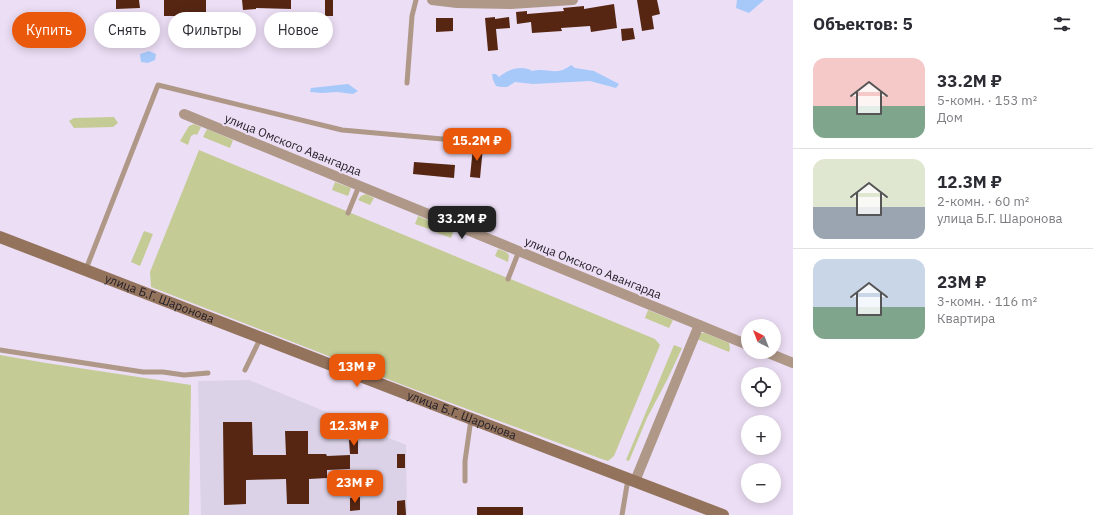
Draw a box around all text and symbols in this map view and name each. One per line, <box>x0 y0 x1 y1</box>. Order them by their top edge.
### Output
chip: Купить <box>12 12 86 48</box>
chip: Снять <box>94 12 160 48</box>
chip: Фильтры <box>168 12 256 48</box>
chip: Новое <box>264 12 333 48</box>
text: Объектов: 5 <box>813 13 913 35</box>
icon: filters <box>1051 13 1073 35</box>
text: 33.2M ₽ <box>937 70 1002 92</box>
icon: home <box>845 74 893 122</box>
text: 5-комн. · 153 m² <box>937 92 1037 109</box>
text: Дом <box>937 109 963 126</box>
street label: улица Омского Авангарда <box>223 110 364 179</box>
pin: 15.2M ₽ <box>440 128 514 162</box>
text: 15.2M ₽ <box>452 132 502 149</box>
text: 12.3M ₽ <box>937 171 1002 193</box>
icon: home <box>845 175 893 223</box>
text: 2-комн. · 60 m² <box>937 193 1029 210</box>
pin: 33.2M ₽ <box>425 206 499 240</box>
text: 33.2M ₽ <box>437 210 487 227</box>
text: улица Б.Г. Шаронова <box>937 210 1063 227</box>
street label: улица Омского Авангарда <box>523 233 664 302</box>
street label: улица Б.Г. Шаронова <box>103 270 217 326</box>
text: 23M ₽ <box>937 271 987 293</box>
icon: home <box>845 275 893 323</box>
text: 3-комн. · 116 m² <box>937 293 1037 310</box>
text: Квартира <box>937 310 995 327</box>
north arrow <box>741 319 781 359</box>
map controls <box>741 319 781 503</box>
pin: 13M ₽ <box>329 354 385 388</box>
text: 13M ₽ <box>338 358 376 375</box>
button: locate <box>741 367 781 407</box>
street label: улица Б.Г. Шаронова <box>405 387 519 443</box>
pin: 12.3M ₽ <box>317 413 391 447</box>
button: + <box>741 415 781 455</box>
text: 12.3M ₽ <box>329 417 379 434</box>
button: − <box>741 463 781 503</box>
pin: 23M ₽ <box>327 470 383 504</box>
text: 23M ₽ <box>336 474 374 491</box>

